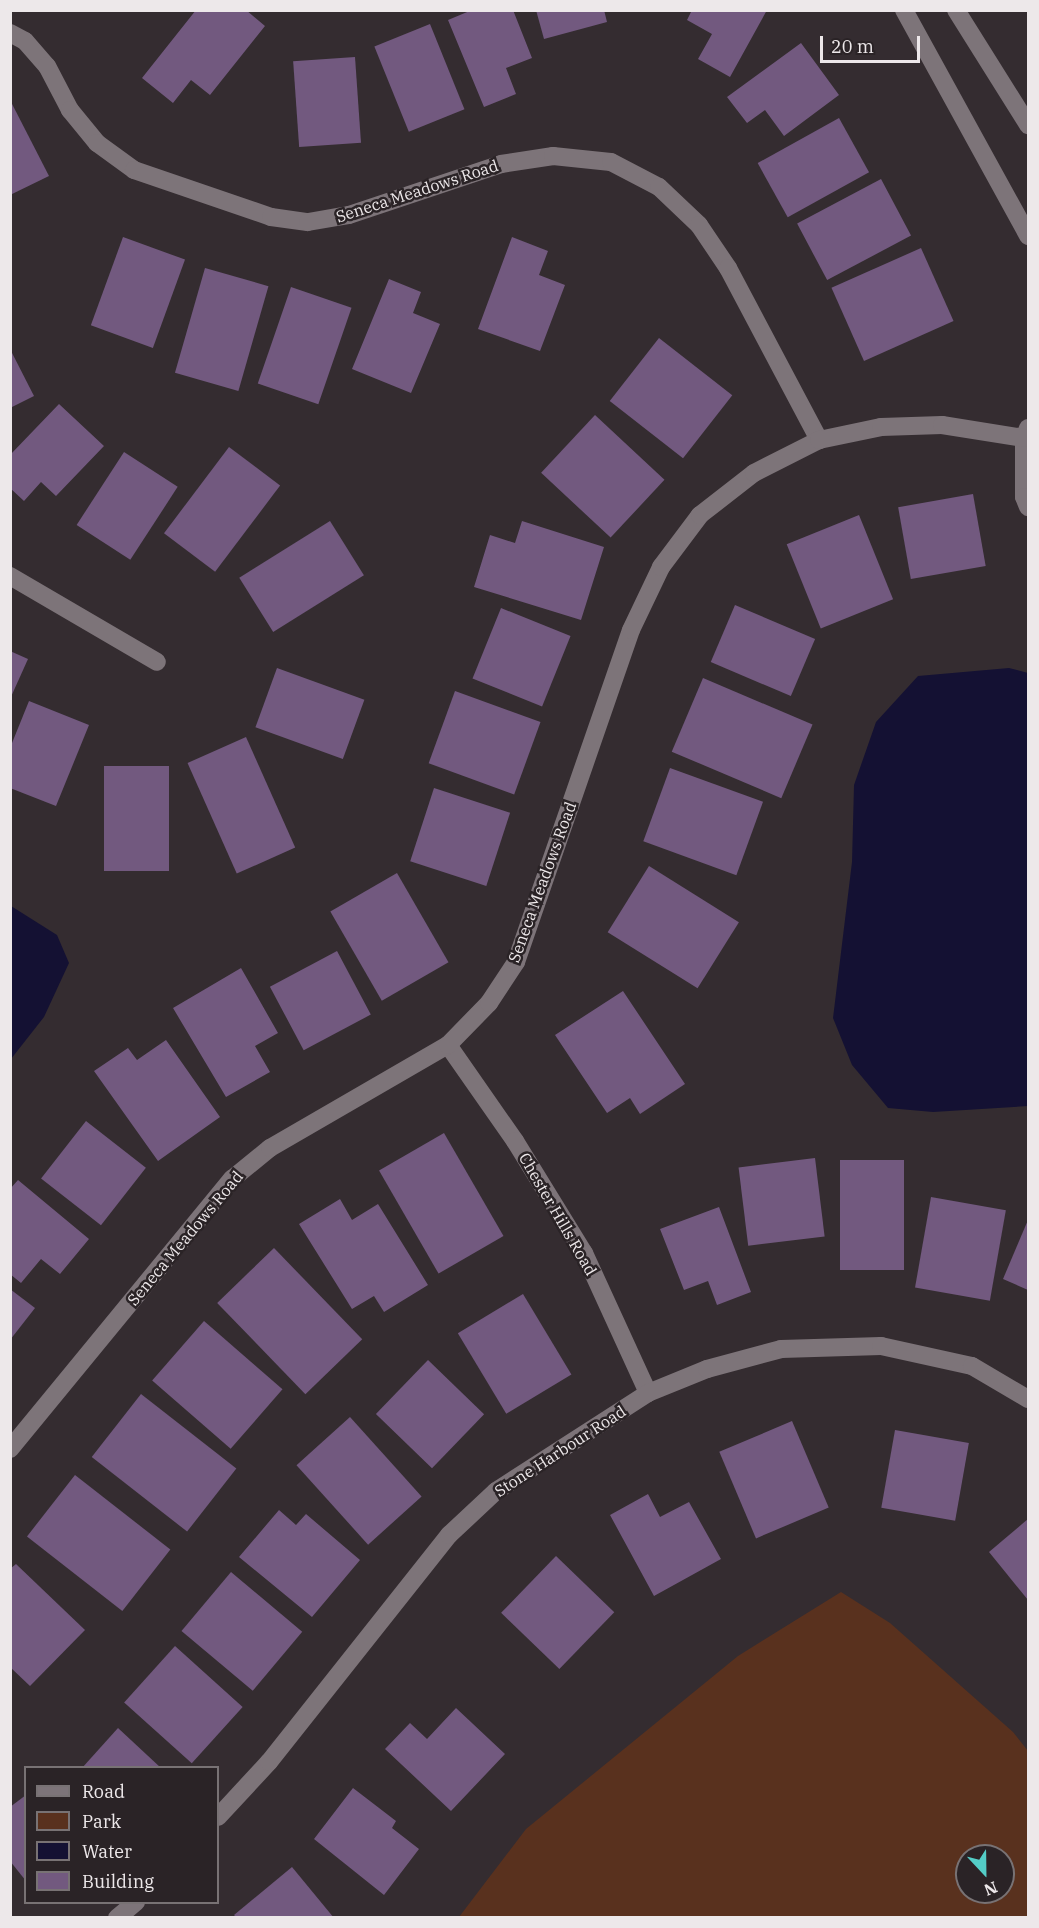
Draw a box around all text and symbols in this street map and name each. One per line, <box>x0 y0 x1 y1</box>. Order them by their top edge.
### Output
scale bar <box>823 24 924 62</box>
text: 20 m <box>831 35 874 58</box>
street label: Seneca Meadows Road <box>333 156 501 226</box>
street label: Seneca Meadows Road <box>504 799 580 965</box>
street label: Chester Hills Road <box>515 1149 601 1279</box>
street label: Seneca Meadows Road <box>123 1167 247 1309</box>
street label: Stone Harbour Road <box>491 1401 629 1501</box>
legend <box>24 1766 219 1904</box>
text: Road <box>82 1780 125 1803</box>
text: Park <box>82 1810 121 1833</box>
text: Water <box>82 1840 132 1863</box>
north arrow <box>955 1844 1015 1904</box>
text: Building <box>82 1870 154 1893</box>
text: N <box>981 1877 1001 1900</box>

